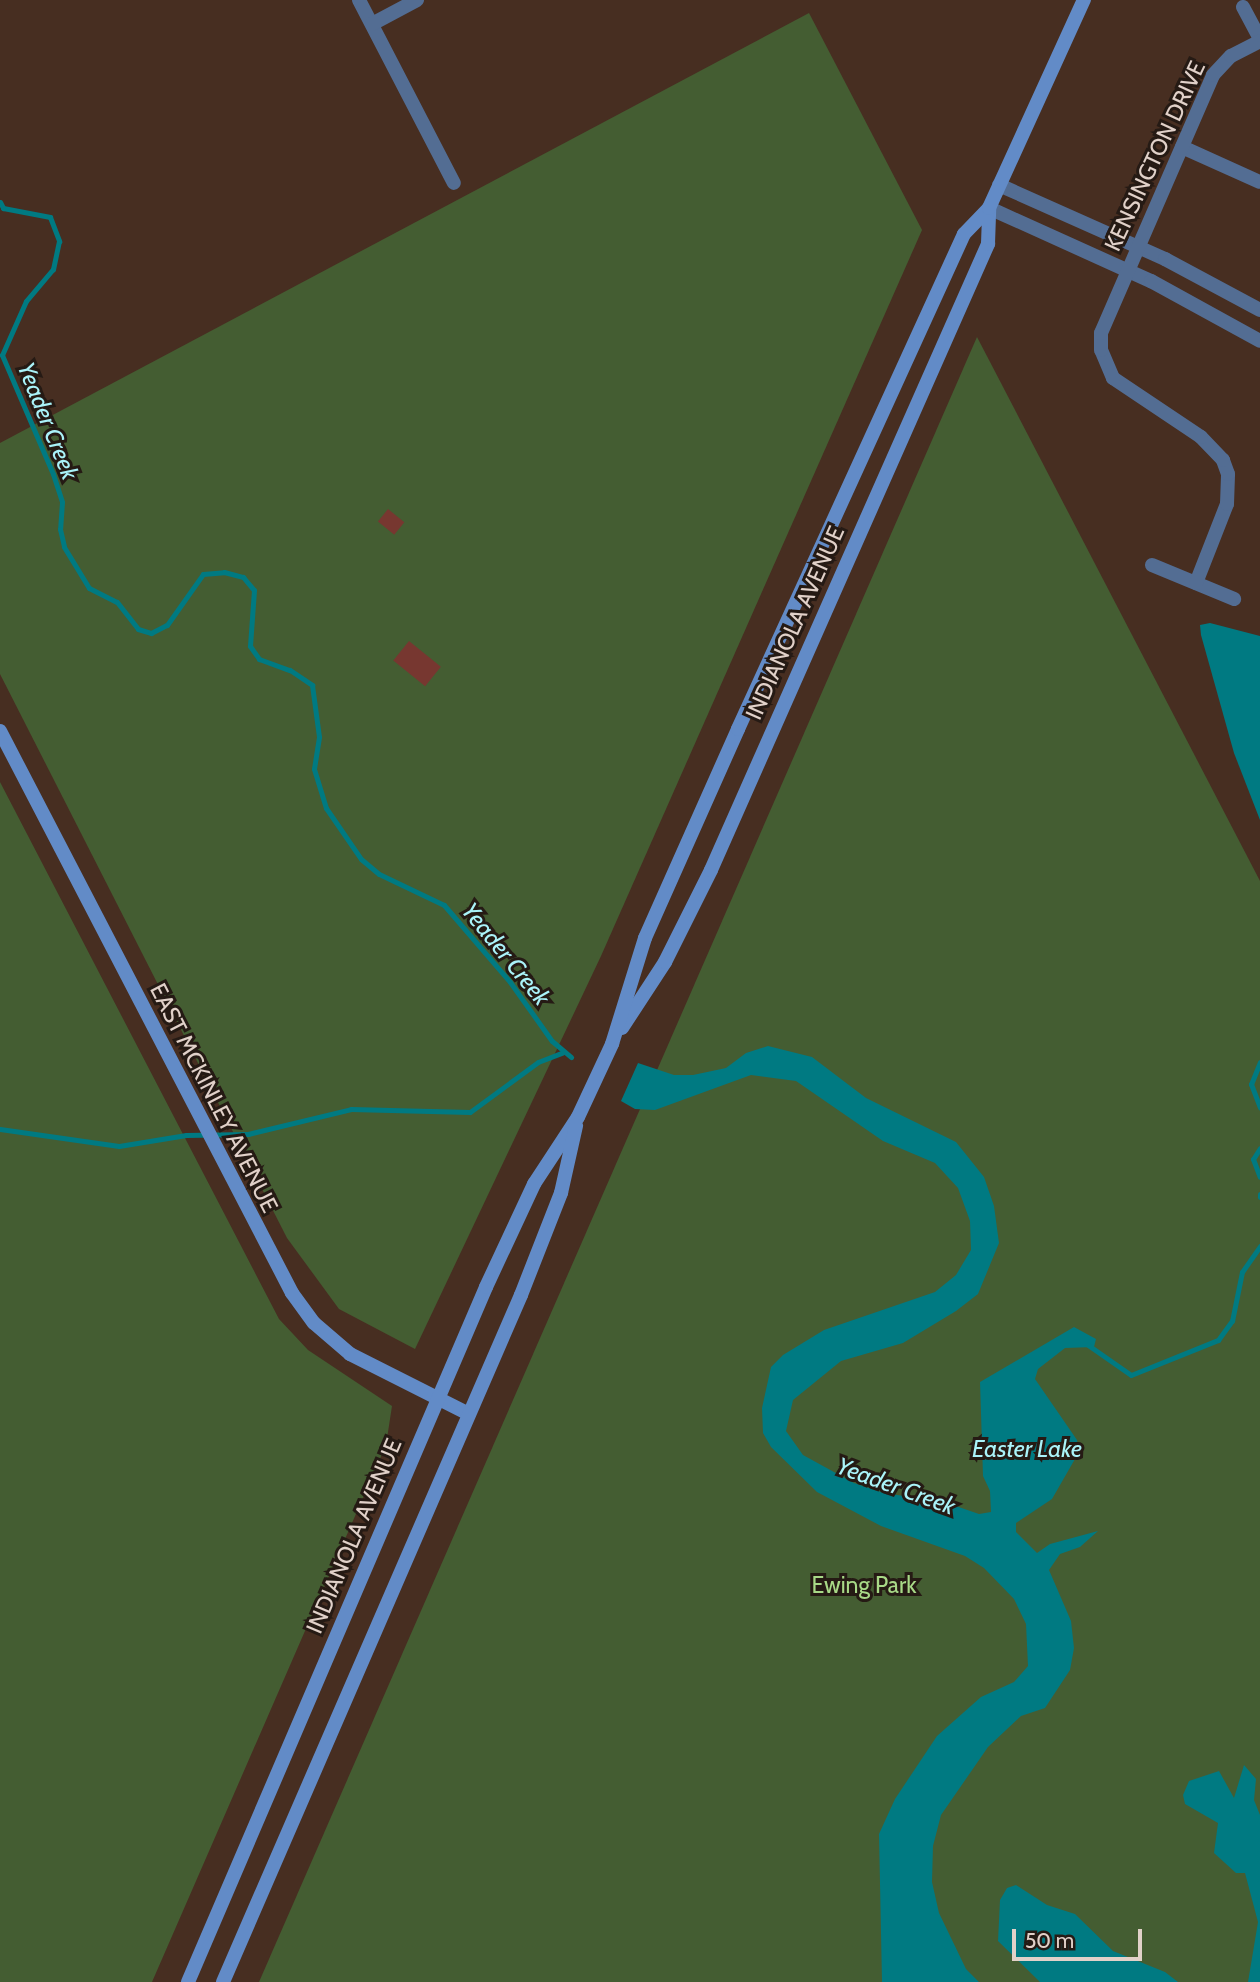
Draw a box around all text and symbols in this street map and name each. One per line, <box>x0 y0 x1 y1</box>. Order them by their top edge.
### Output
street label: KENSINGTON DRIVE <box>1099 56 1211 256</box>
water label: Yeader Creek <box>11 358 85 484</box>
street label: INDIANOLA AVENUE <box>740 522 850 724</box>
water label: Yeader Creek <box>456 897 556 1011</box>
street label: EAST MCKINLEY AVENUE <box>144 979 284 1217</box>
street label: INDIANOLA AVENUE <box>300 1434 408 1638</box>
water label: Easter Lake <box>972 1435 1082 1463</box>
water label: Yeader Creek <box>833 1451 959 1521</box>
park label: Ewing Park <box>812 1571 916 1599</box>
scale bar <box>1015 1916 1144 1960</box>
text: 50 m <box>1025 1928 1074 1953</box>

